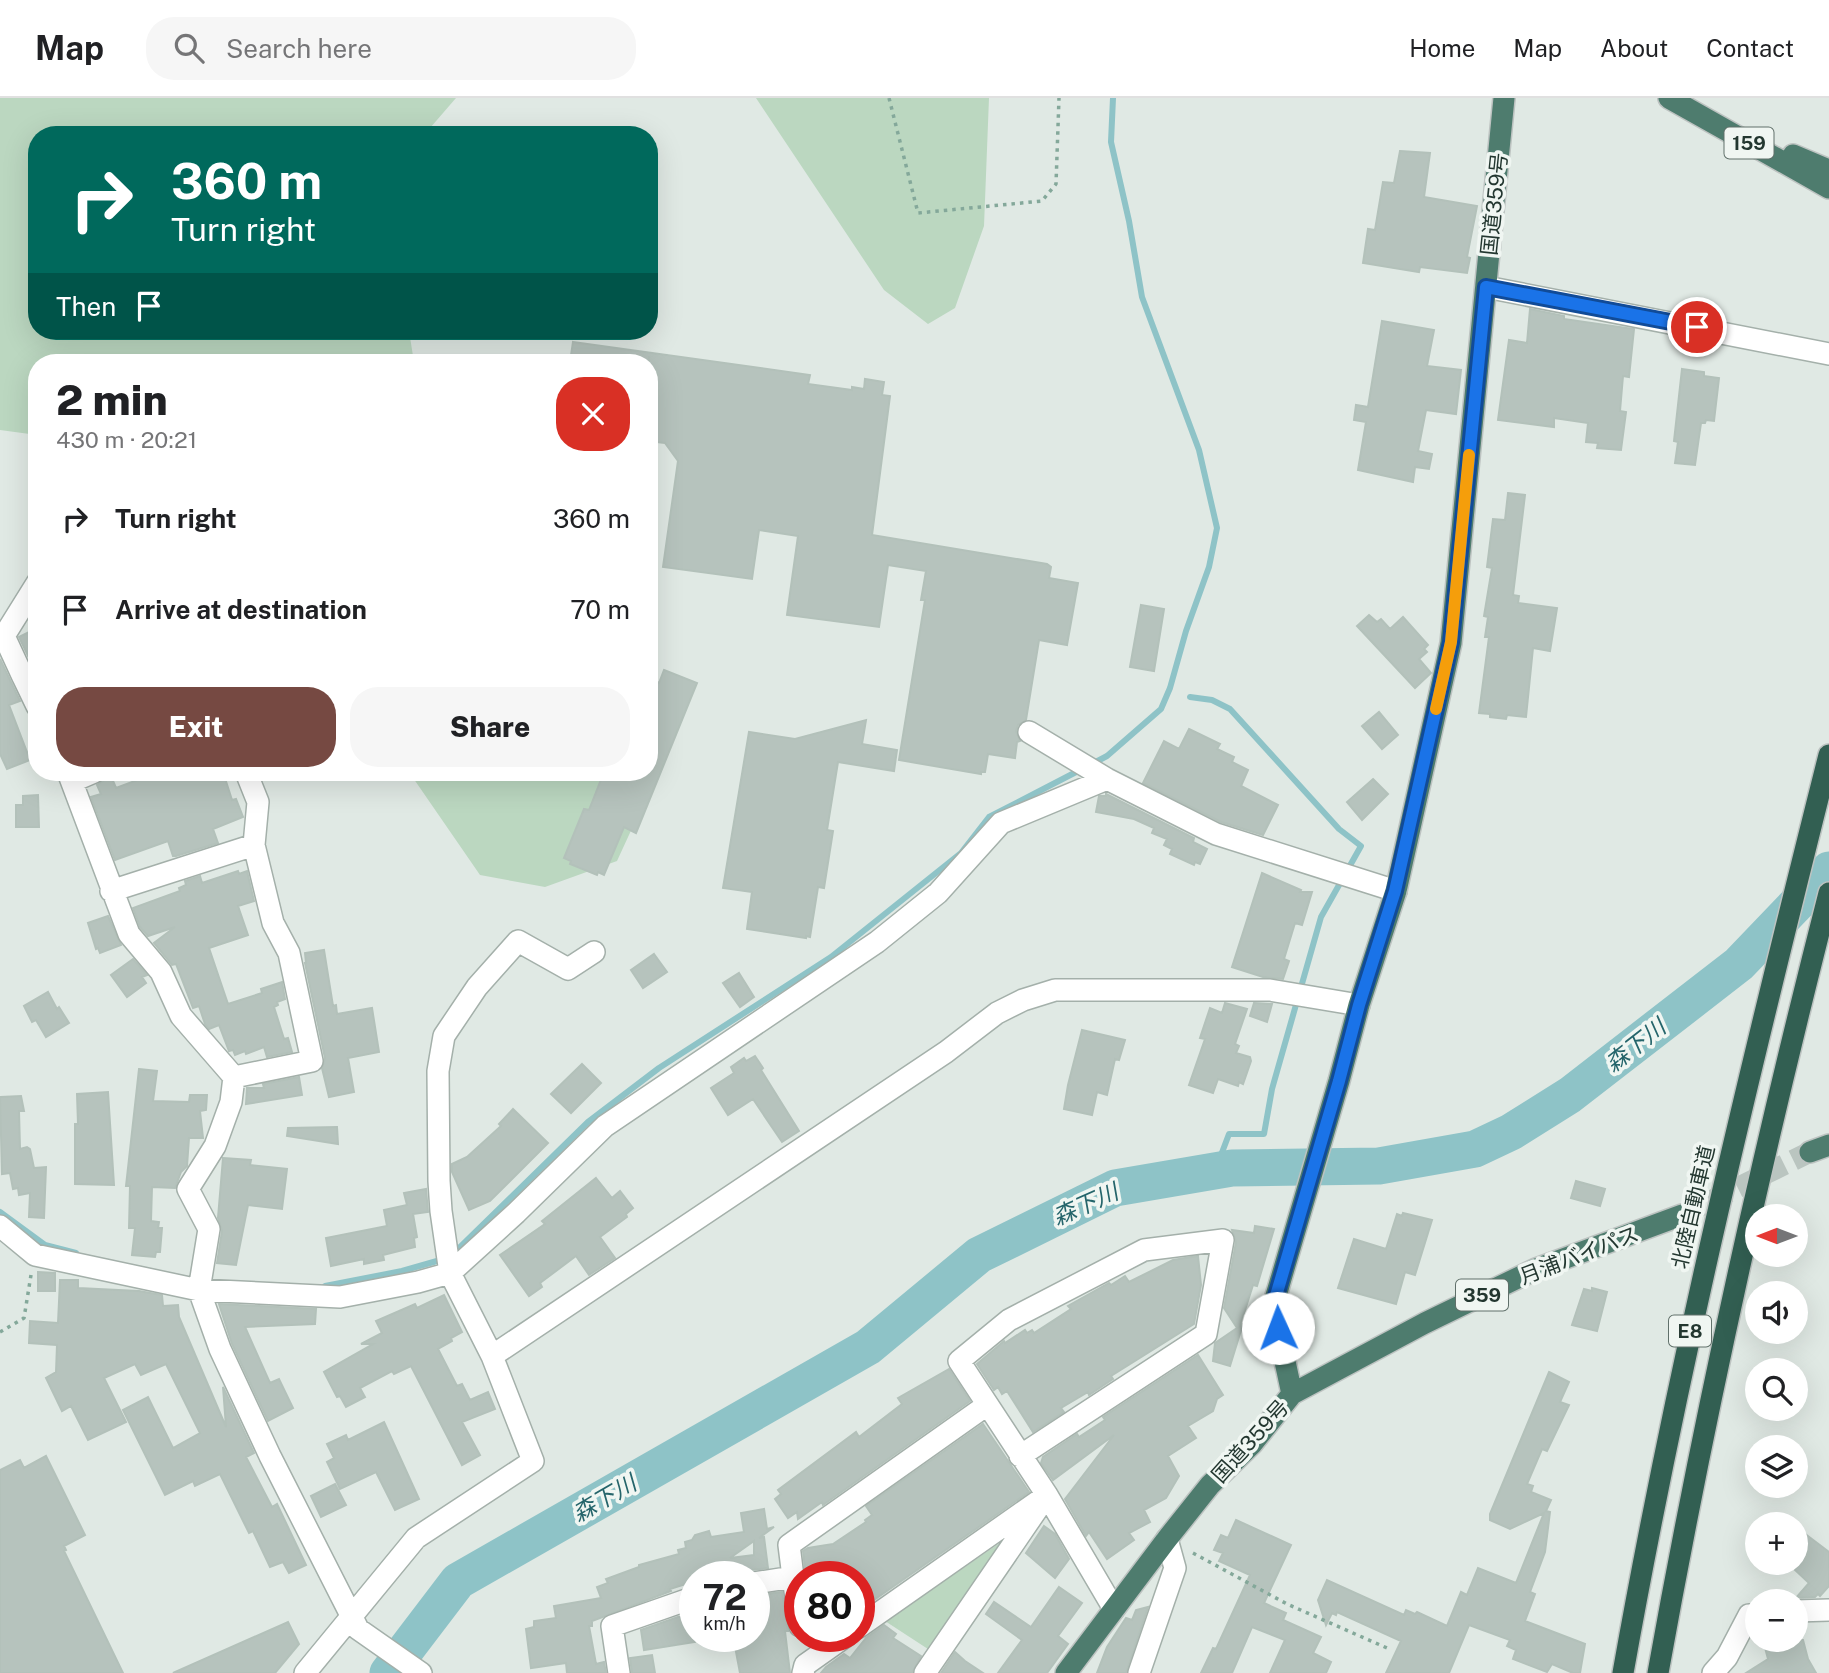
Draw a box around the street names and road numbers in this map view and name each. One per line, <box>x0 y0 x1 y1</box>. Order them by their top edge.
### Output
road number: 159 <box>1724 128 1774 158</box>
street label: 国道359号 <box>1476 152 1512 256</box>
street label: 北陸自動車道 <box>1667 1143 1719 1271</box>
street label: 月浦バイパス <box>1516 1221 1642 1289</box>
road number: 359 <box>1456 1280 1508 1310</box>
road number: E8 <box>1669 1316 1711 1346</box>
street label: 国道359号 <box>1206 1394 1294 1488</box>

